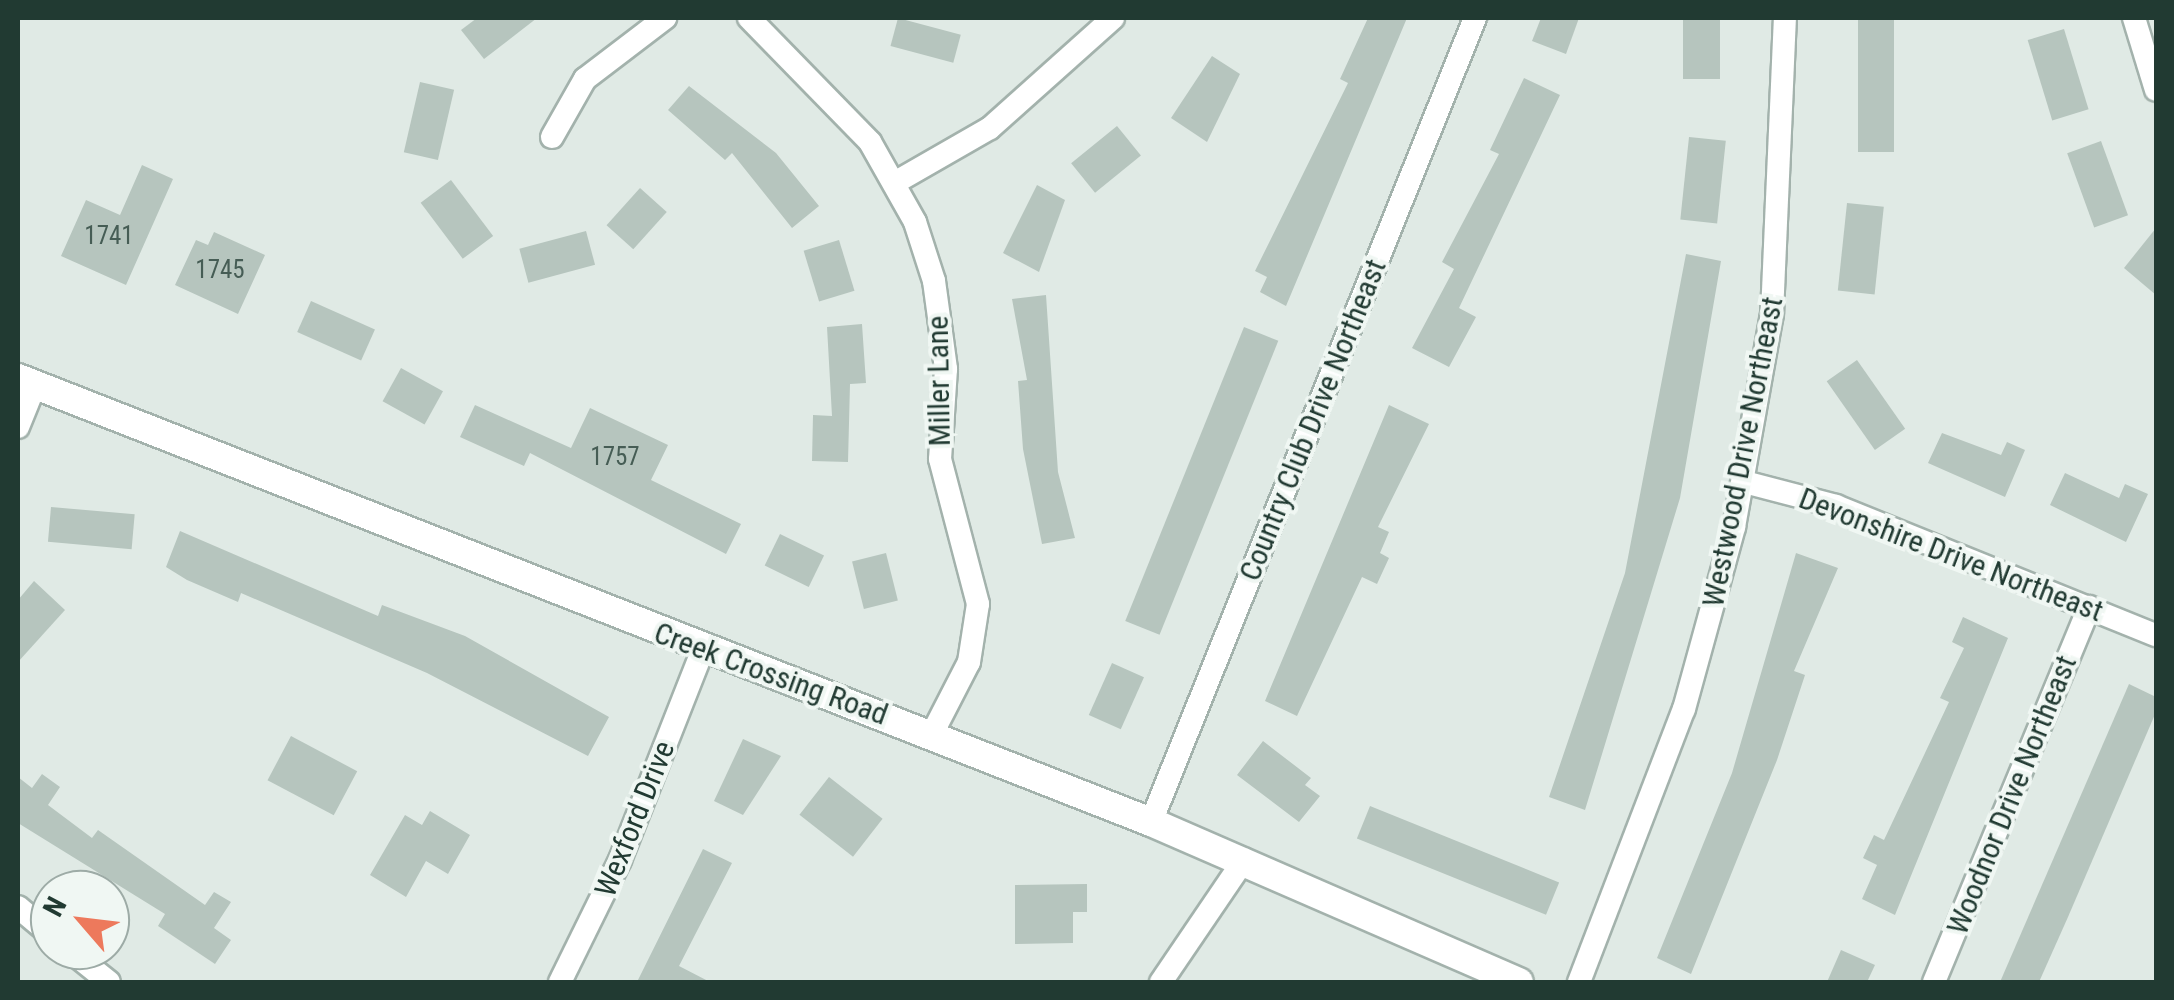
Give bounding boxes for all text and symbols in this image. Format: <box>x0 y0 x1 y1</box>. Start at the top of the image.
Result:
house number: 1741 <box>84 221 134 251</box>
street label: Country Club Drive Northeast <box>1232 254 1394 586</box>
house number: 1745 <box>195 255 245 285</box>
street label: Westwood Drive Northeast <box>1695 294 1791 610</box>
street label: Miller Lane <box>920 315 958 447</box>
house number: 1757 <box>590 442 640 472</box>
street label: Devonshire Drive Northeast <box>1794 480 2108 630</box>
street label: Creek Crossing Road <box>649 615 893 733</box>
street label: Woodnor Drive Northeast <box>1940 650 2084 940</box>
street label: Wexford Drive <box>587 736 683 902</box>
north arrow <box>30 870 130 970</box>
text: N <box>36 891 73 922</box>

